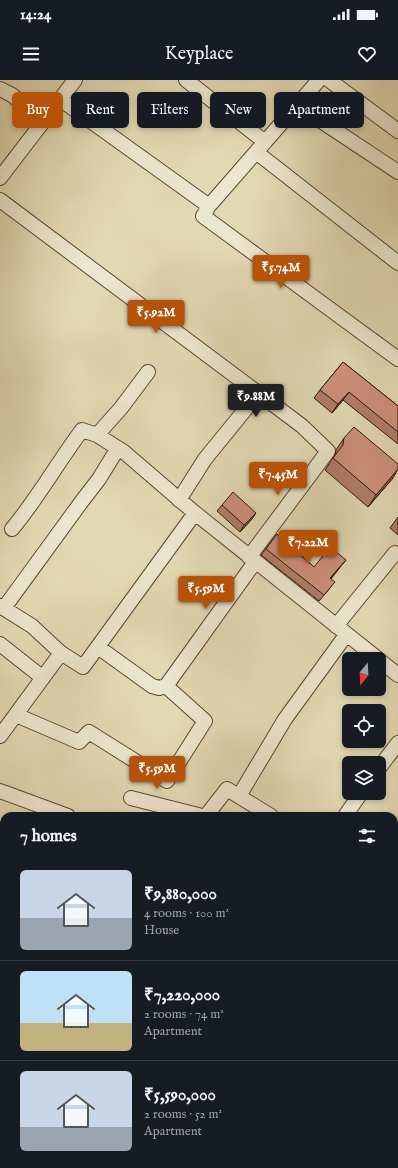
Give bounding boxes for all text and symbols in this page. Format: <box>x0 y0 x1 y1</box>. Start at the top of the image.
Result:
text: 14:24 <box>20 5 51 24</box>
icon: menu <box>20 43 42 65</box>
text: Keyplace <box>165 43 233 66</box>
icon: heart <box>356 43 378 65</box>
chip: Buy <box>12 92 63 128</box>
chip: Rent <box>71 92 129 128</box>
chip: Filters <box>137 92 202 128</box>
chip: New <box>210 92 266 128</box>
chip: Apartment <box>274 92 364 128</box>
pin: ₹5.74M <box>248 255 314 289</box>
text: ₹5.74M <box>262 259 300 276</box>
pin: ₹5.92M <box>123 300 189 334</box>
text: ₹5.92M <box>137 304 175 321</box>
pin: ₹9.88M <box>223 384 289 418</box>
text: ₹9.88M <box>237 388 275 405</box>
pin: ₹7.45M <box>245 462 311 496</box>
text: ₹7.45M <box>258 466 298 483</box>
pin: ₹7.22M <box>275 530 341 564</box>
text: ₹7.22M <box>288 534 328 551</box>
pin: ₹5.59M <box>173 576 239 610</box>
text: ₹5.59M <box>187 580 225 597</box>
north arrow <box>342 652 386 696</box>
map controls <box>342 652 386 800</box>
button: locate <box>342 704 386 748</box>
pin: ₹5.59M <box>124 756 190 790</box>
button: layers <box>342 756 386 800</box>
text: ₹5.59M <box>138 760 176 777</box>
icon: filters <box>356 825 378 847</box>
text: 7 homes <box>20 826 77 847</box>
text: ₹9,880,000 <box>144 884 217 905</box>
icon: home <box>52 886 100 934</box>
text: 4 rooms · 100 m² <box>144 905 229 922</box>
text: House <box>144 922 179 939</box>
text: ₹7,220,000 <box>144 985 220 1006</box>
icon: home <box>52 987 100 1035</box>
text: 2 rooms · 74 m² <box>144 1006 224 1023</box>
text: Apartment <box>144 1023 202 1040</box>
text: ₹5,590,000 <box>144 1085 216 1106</box>
icon: home <box>52 1087 100 1135</box>
text: 2 rooms · 52 m² <box>144 1106 222 1123</box>
text: Apartment <box>144 1123 202 1140</box>

